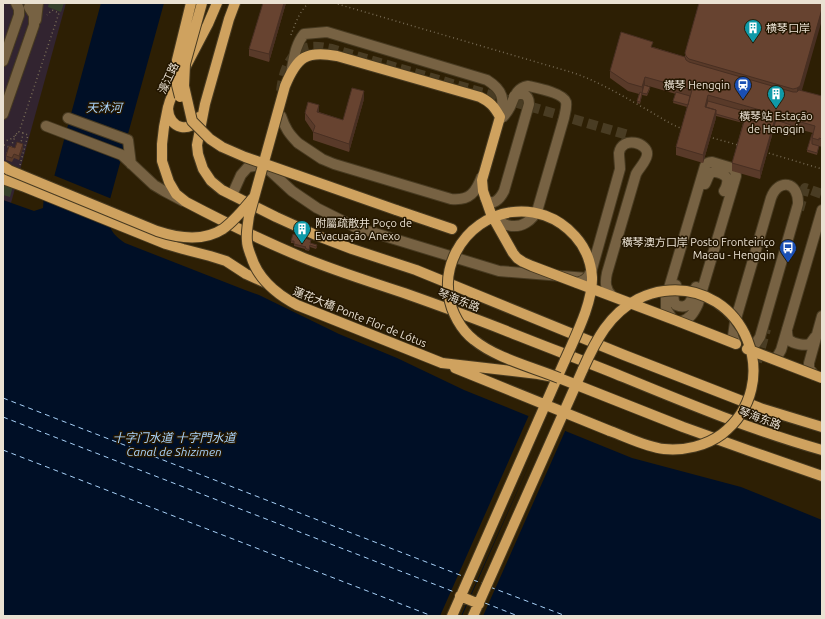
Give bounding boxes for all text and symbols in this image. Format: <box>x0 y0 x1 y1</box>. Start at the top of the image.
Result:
building icon: 横琴口岸 <box>743 18 763 43</box>
place label: 横琴口岸 <box>766 22 810 34</box>
street label: 濠江路 <box>156 61 180 95</box>
station icon: 橫琴 Hengqin <box>733 75 753 100</box>
place label: 橫琴 Hengqin <box>664 79 730 91</box>
building icon: 橫琴站 Estação de Hengqin <box>766 84 786 109</box>
water label: 天沐河 <box>86 101 124 114</box>
place label: 橫琴站 Estação de Hengqin <box>739 110 813 135</box>
place label: 附屬疏散井 Poço de Evacuação Anexo <box>315 217 412 242</box>
building icon: 附屬疏散井 Poço de Evacuação Anexo <box>292 219 312 244</box>
place label: 橫琴澳方口岸 Posto Fronteiriço Macau - Hengqin <box>622 236 775 261</box>
bus stop icon: 橫琴澳方口岸 Posto Fronteiriço Macau - Hengqin <box>778 238 798 263</box>
street label: 蓮花大橋 Ponte Flor de Lótus <box>292 285 429 349</box>
street label: 琴海东路 <box>436 287 482 313</box>
street label: 琴海东路 <box>737 405 783 431</box>
water label: 十字门水道 十字門水道 Canal de Shizimen <box>113 431 237 458</box>

